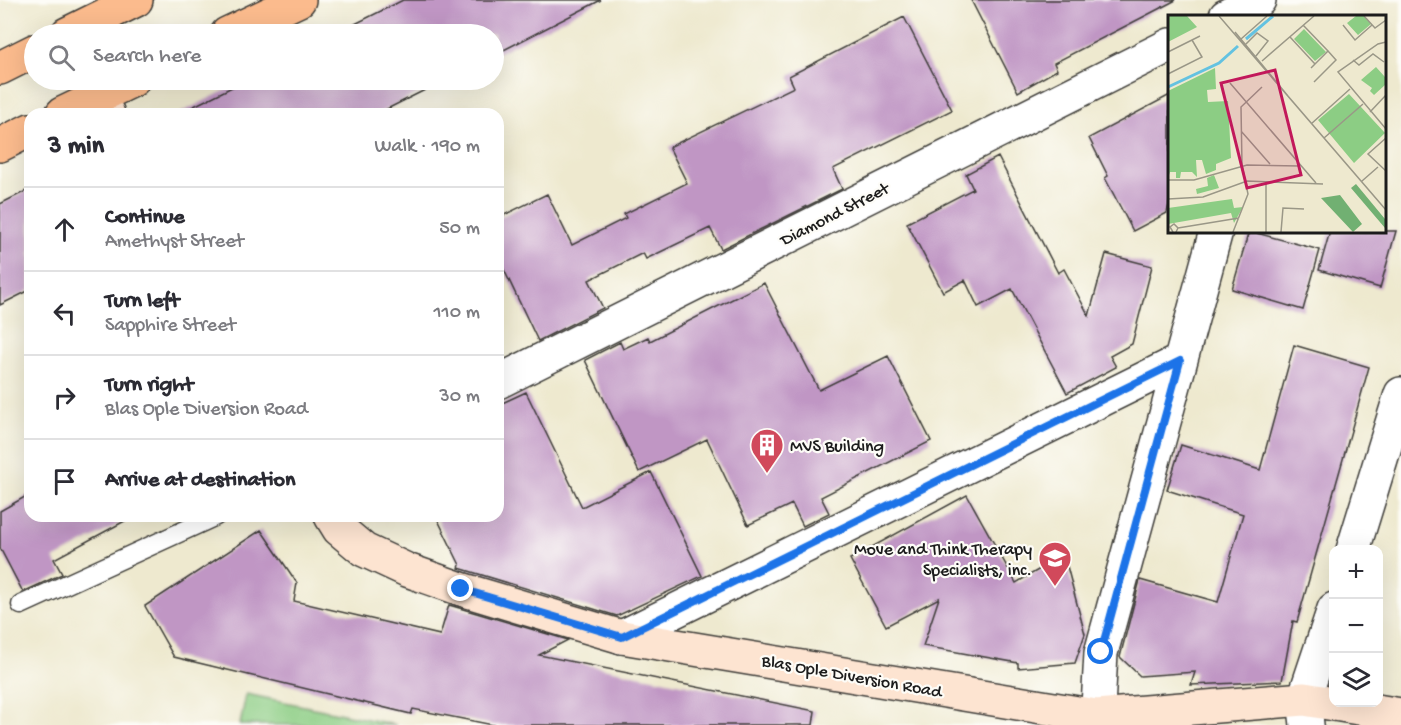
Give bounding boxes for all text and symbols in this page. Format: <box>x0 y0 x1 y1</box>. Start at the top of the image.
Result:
inset map <box>1168 15 1386 232</box>
search box <box>24 24 504 90</box>
icon: search <box>45 41 78 74</box>
text: Search here <box>93 44 201 70</box>
text: 3 min <box>48 132 104 163</box>
text: Walk · 190 m <box>374 136 480 159</box>
street label: Diamond Street <box>776 178 894 252</box>
text: Continue <box>105 205 185 231</box>
icon: ahead <box>48 213 81 246</box>
text: 50 m <box>439 218 480 241</box>
text: Amethyst Street <box>105 231 244 254</box>
text: Turn left <box>105 289 179 315</box>
icon: left <box>48 297 81 330</box>
text: 110 m <box>434 302 480 325</box>
text: Sapphire Street <box>105 315 236 338</box>
text: Turn right <box>105 373 193 399</box>
icon: right <box>48 381 81 414</box>
text: 30 m <box>439 386 480 409</box>
text: Blas Ople Diversion Road <box>105 399 308 422</box>
building icon: MVS Building <box>749 427 785 474</box>
place label: MVS Building <box>790 437 884 458</box>
icon: arrive <box>48 465 81 498</box>
text: Arrive at destination <box>105 468 295 494</box>
place label: Move and Think Therapy Specialists, inc. <box>854 540 1032 582</box>
school or university icon: Move and Think Therapy Specialists, inc. <box>1037 540 1073 587</box>
map controls <box>1329 545 1383 707</box>
button: + <box>1329 545 1383 599</box>
route end <box>447 575 473 601</box>
button: − <box>1329 599 1383 653</box>
route start <box>1087 638 1113 664</box>
street label: Blas Ople Diversion Road <box>759 651 945 704</box>
button: layers <box>1329 653 1383 707</box>

